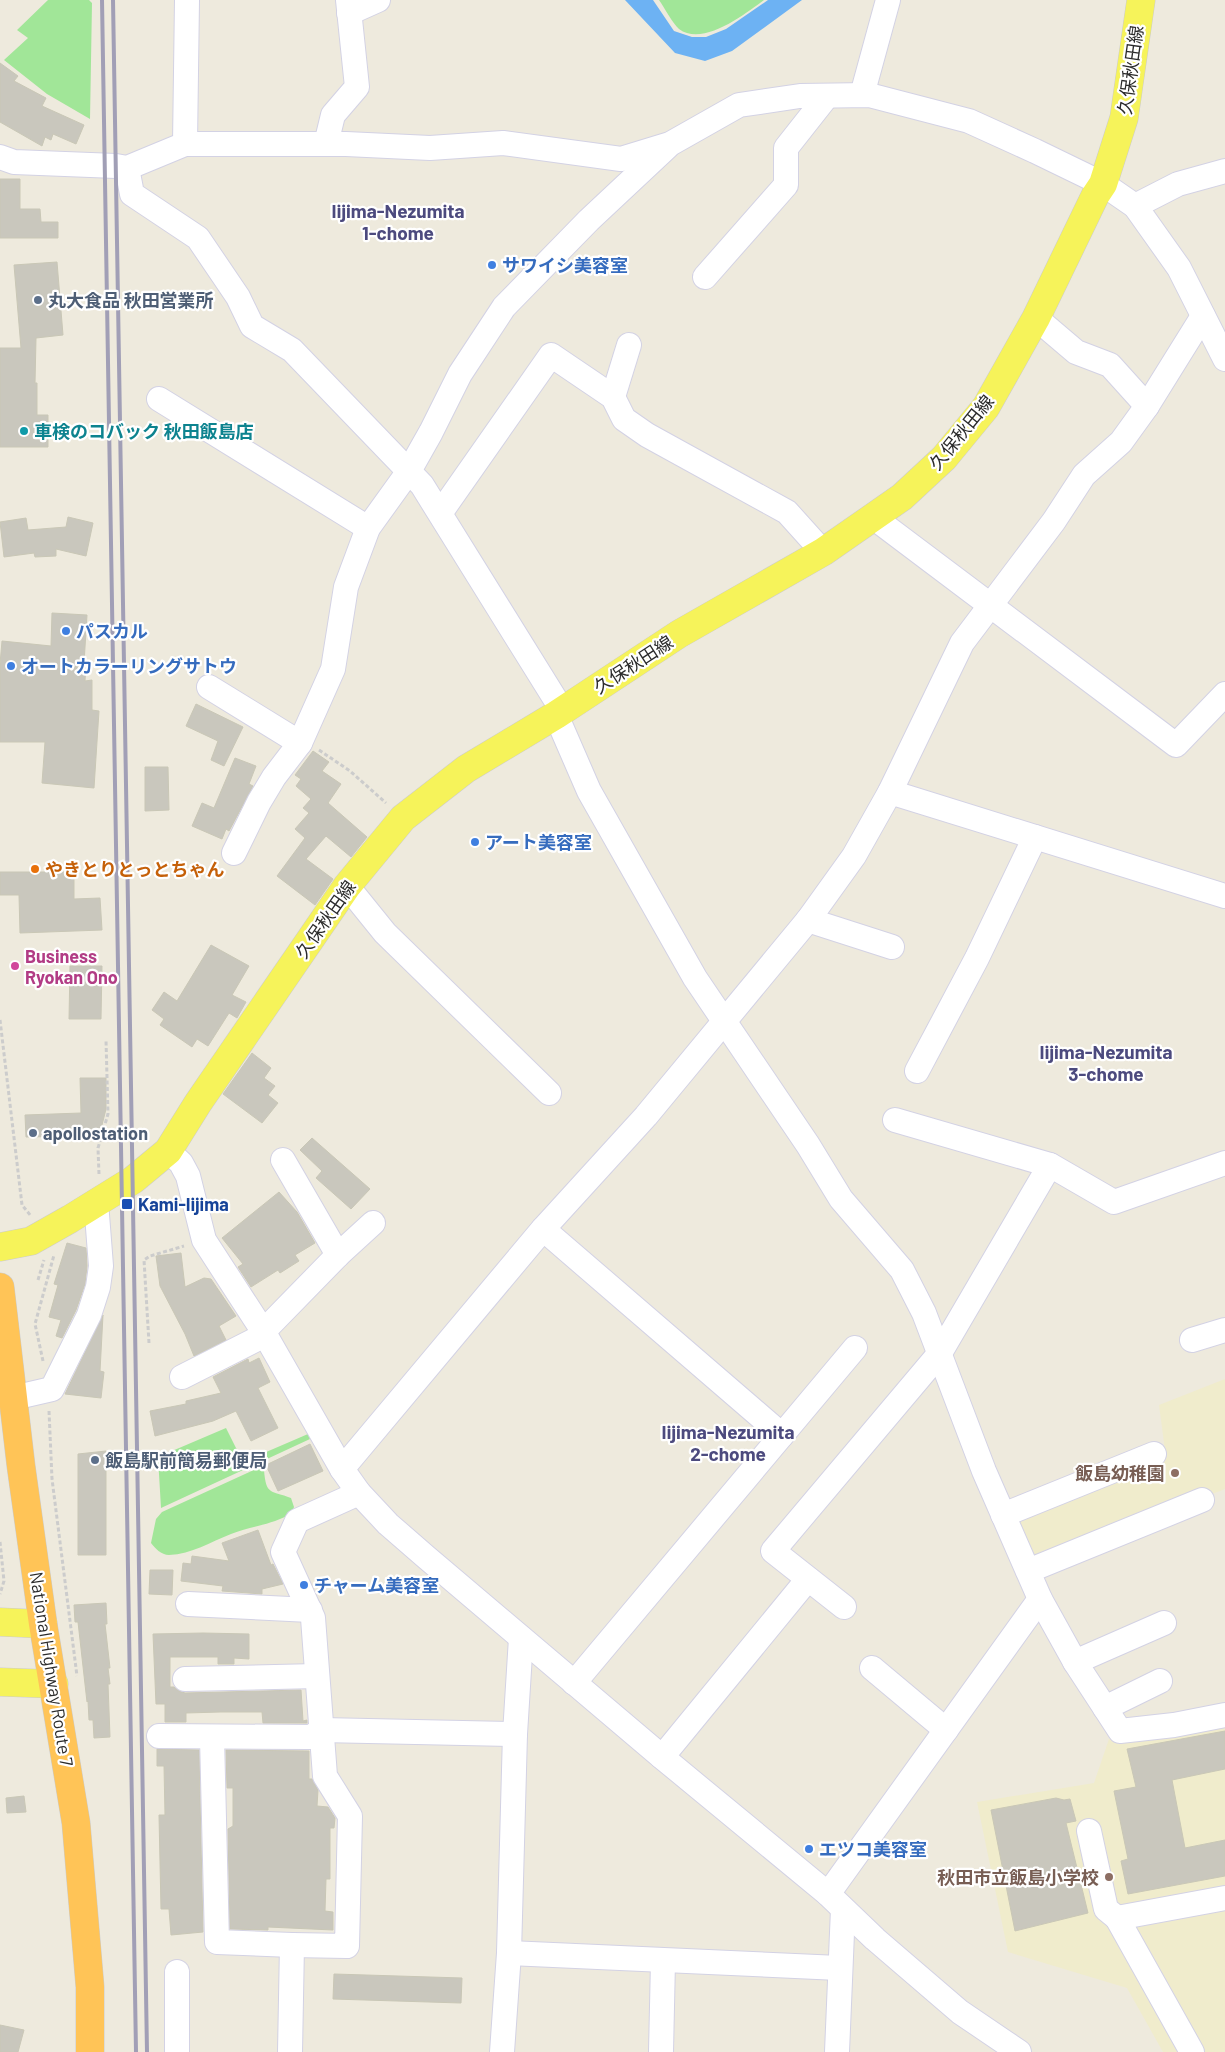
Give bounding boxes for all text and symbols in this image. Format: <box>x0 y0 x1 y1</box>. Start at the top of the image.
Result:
street label: 久保秋田線 <box>1113 24 1147 116</box>
district label: Iijima-Nezumita 1-chome <box>331 199 465 244</box>
place label: サワイシ美容室 <box>502 254 628 276</box>
marker: サワイシ美容室 <box>486 259 498 271</box>
place label: 丸大食品 秋田営業所 <box>48 289 214 311</box>
marker: 丸大食品 秋田営業所 <box>32 294 44 306</box>
street label: 久保秋田線 <box>924 390 998 474</box>
place label: 車検のコバック 秋田飯島店 <box>34 420 254 442</box>
marker: 車検のコバック 秋田飯島店 <box>18 425 30 437</box>
place label: パスカル <box>76 620 148 642</box>
marker: パスカル <box>60 625 72 637</box>
street label: 久保秋田線 <box>589 630 677 698</box>
place label: オートカラーリングサトウ <box>21 655 237 677</box>
marker: オートカラーリングサトウ <box>5 660 17 672</box>
place label: アート美容室 <box>485 831 592 853</box>
marker: アート美容室 <box>469 836 481 848</box>
place label: やきとりとっとちゃん <box>45 858 224 880</box>
marker: やきとりとっとちゃん <box>29 863 41 875</box>
street label: 久保秋田線 <box>290 876 360 962</box>
place label: Business Ryokan Ono <box>25 945 118 988</box>
marker: Business Ryokan Ono <box>9 960 21 972</box>
district label: Iijima-Nezumita 3-chome <box>1039 1040 1173 1085</box>
place label: apollostation <box>43 1122 148 1144</box>
marker: apollostation <box>27 1127 39 1139</box>
place label: Kami-Iijima <box>138 1193 229 1215</box>
marker: Kami-Iijima <box>120 1197 134 1211</box>
district label: Iijima-Nezumita 2-chome <box>661 1420 795 1465</box>
place label: 飯島駅前簡易郵便局 <box>105 1449 267 1471</box>
marker: 飯島駅前簡易郵便局 <box>89 1454 101 1466</box>
place label: 飯島幼稚園 <box>1075 1462 1165 1484</box>
marker: 飯島幼稚園 <box>1169 1467 1181 1479</box>
street label: National Highway Route 7 <box>26 1570 78 1768</box>
place label: チャーム美容室 <box>314 1574 439 1596</box>
marker: チャーム美容室 <box>298 1579 310 1591</box>
place label: エツコ美容室 <box>819 1838 927 1860</box>
marker: エツコ美容室 <box>803 1843 815 1855</box>
place label: 秋田市立飯島小学校 <box>937 1866 1099 1888</box>
marker: 秋田市立飯島小学校 <box>1103 1871 1115 1883</box>

